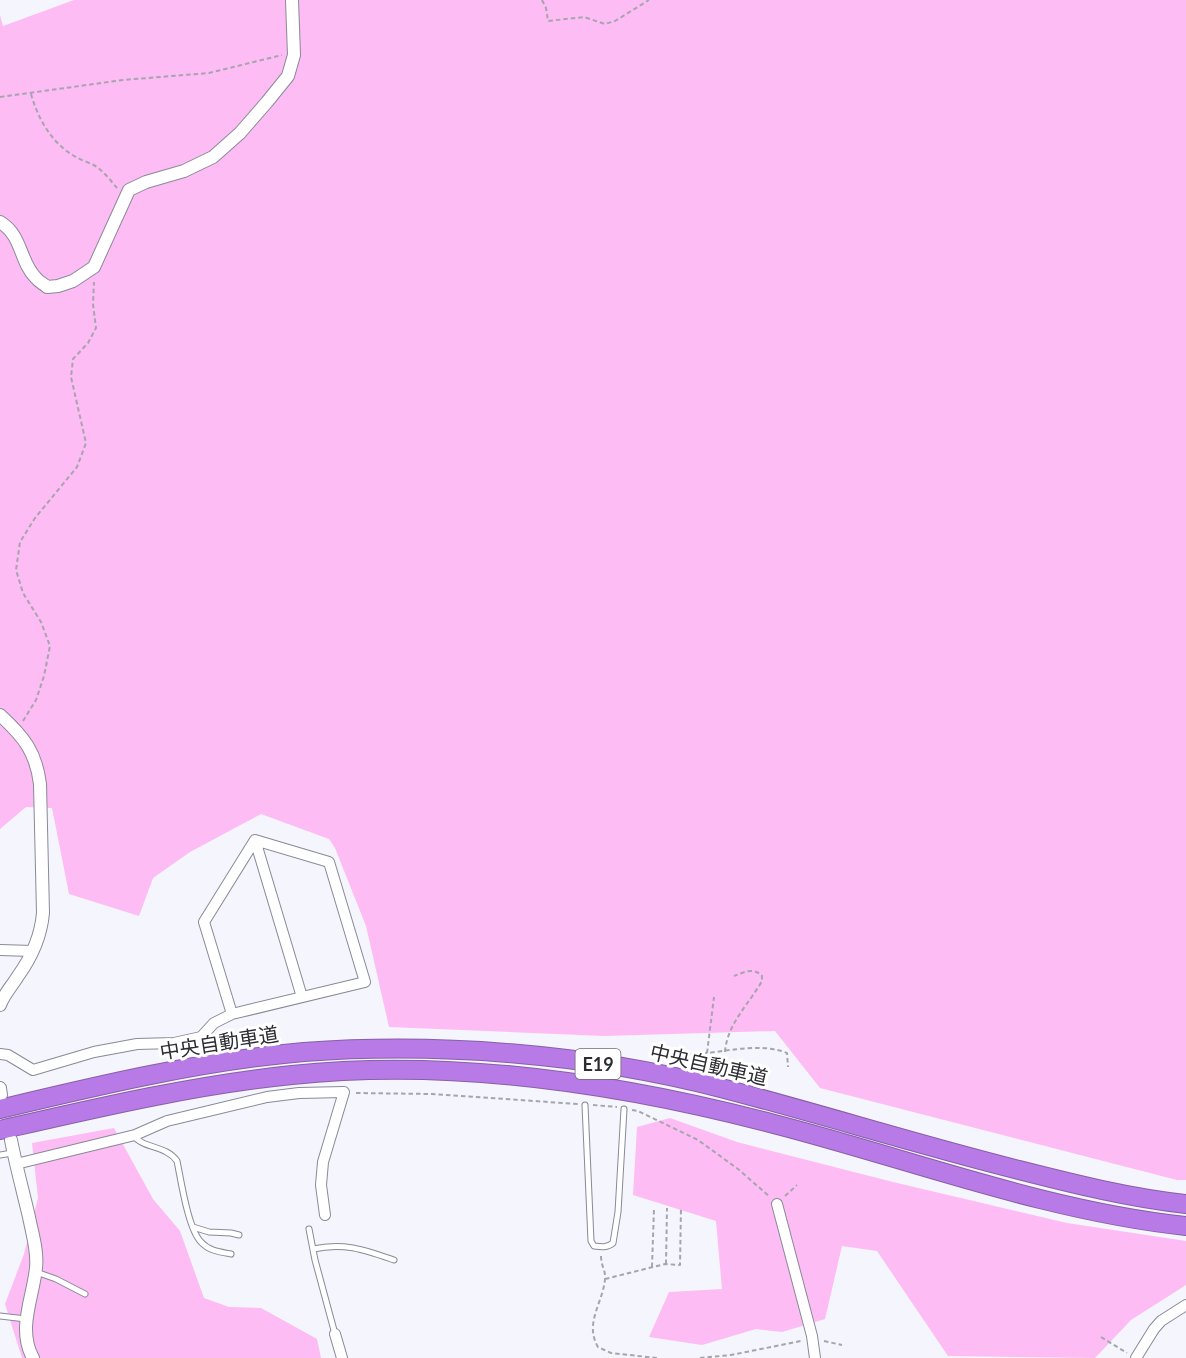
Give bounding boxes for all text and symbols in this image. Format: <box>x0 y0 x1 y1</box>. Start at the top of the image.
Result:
street label: 中央自動車道 <box>158 1021 280 1063</box>
street label: 中央自動車道 <box>648 1039 770 1089</box>
road number: E19 <box>576 1049 620 1079</box>

